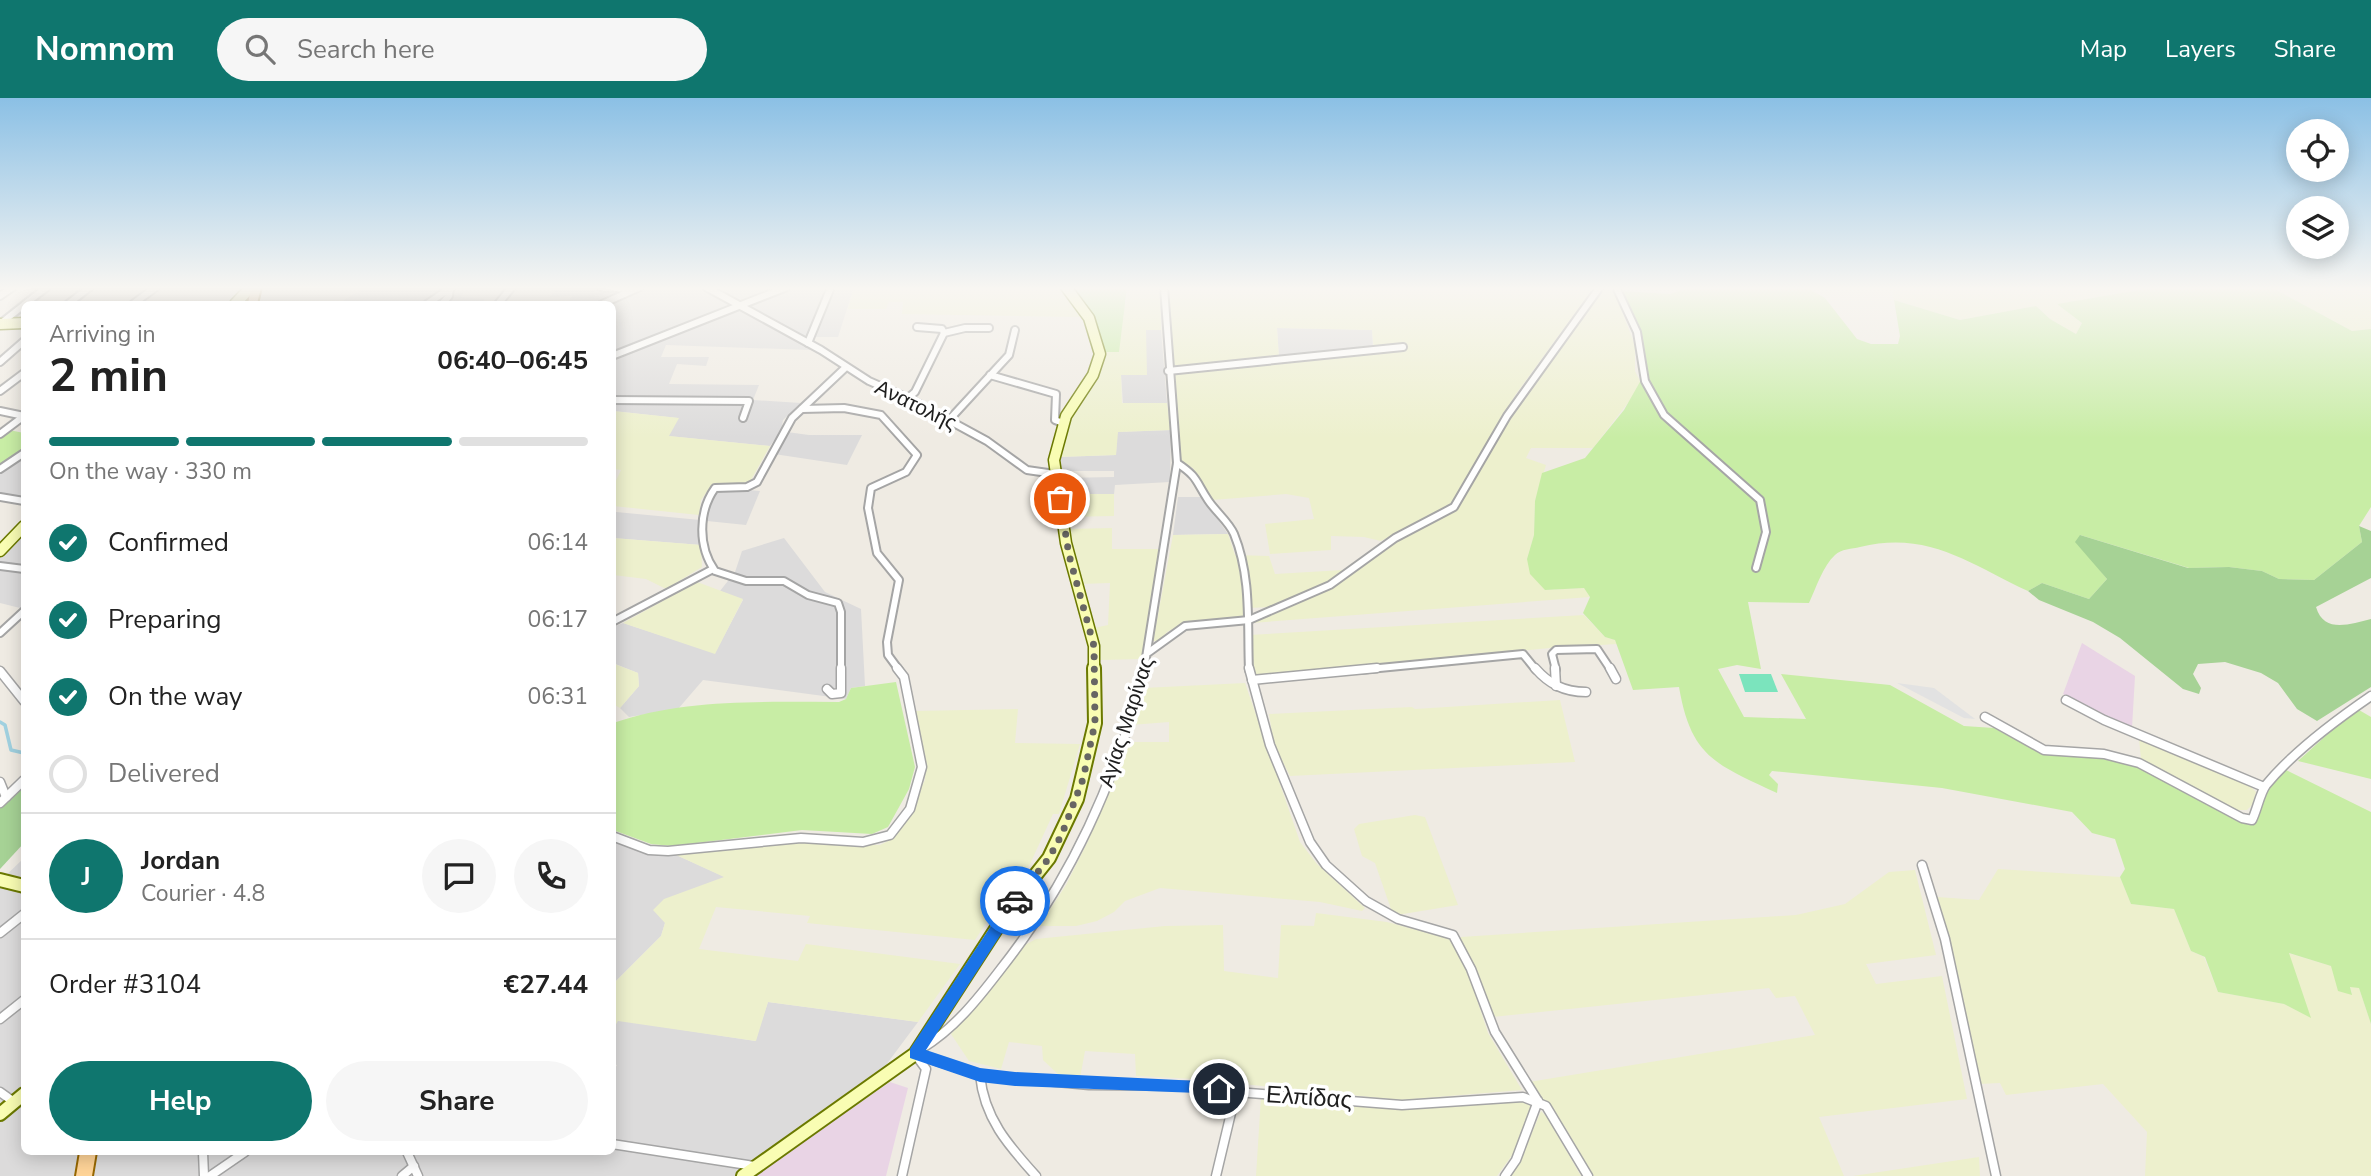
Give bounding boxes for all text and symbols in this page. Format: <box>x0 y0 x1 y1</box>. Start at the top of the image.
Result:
search box <box>217 18 707 81</box>
text: Nomnom <box>35 27 175 72</box>
icon: search <box>241 30 279 68</box>
text: Search here <box>297 32 435 67</box>
text: Map <box>2080 33 2127 65</box>
text: Layers <box>2165 33 2236 65</box>
text: Share <box>2274 33 2336 65</box>
map controls <box>2286 119 2349 259</box>
button: locate <box>2286 119 2349 182</box>
button: layers <box>2286 196 2349 259</box>
text: Arriving in <box>49 319 156 350</box>
text: 06:40–06:45 <box>437 343 588 378</box>
text: 2 min <box>49 344 168 407</box>
street label: Ανατολής <box>870 373 962 437</box>
text: On the way · 330 m <box>49 456 252 487</box>
pin <box>1030 469 1090 529</box>
icon: bag <box>1041 480 1079 518</box>
icon: check <box>49 524 87 562</box>
text: Confirmed <box>108 525 229 560</box>
text: 06:14 <box>528 527 588 558</box>
icon: check <box>49 601 87 639</box>
text: Preparing <box>108 602 221 637</box>
text: 06:17 <box>528 604 588 635</box>
street label: Αγίας Μαρίνας <box>1092 653 1160 791</box>
icon: check <box>49 678 87 716</box>
text: On the way <box>108 679 242 714</box>
text: 06:31 <box>528 681 588 712</box>
text: Delivered <box>108 756 220 791</box>
button: chat <box>422 839 496 913</box>
button: phone <box>514 839 588 913</box>
text: Jordan <box>141 843 220 878</box>
text: J <box>81 859 91 894</box>
courier <box>980 866 1050 936</box>
text: Courier · 4.8 <box>141 878 265 909</box>
icon: car <box>996 882 1034 920</box>
text: Order #3104 <box>49 967 201 1002</box>
text: €27.44 <box>504 967 588 1002</box>
pin <box>1189 1059 1249 1119</box>
button: Help <box>49 1061 312 1141</box>
button: Share <box>326 1061 588 1141</box>
icon: home <box>1200 1070 1238 1108</box>
street label: Ελπίδας <box>1265 1078 1353 1116</box>

